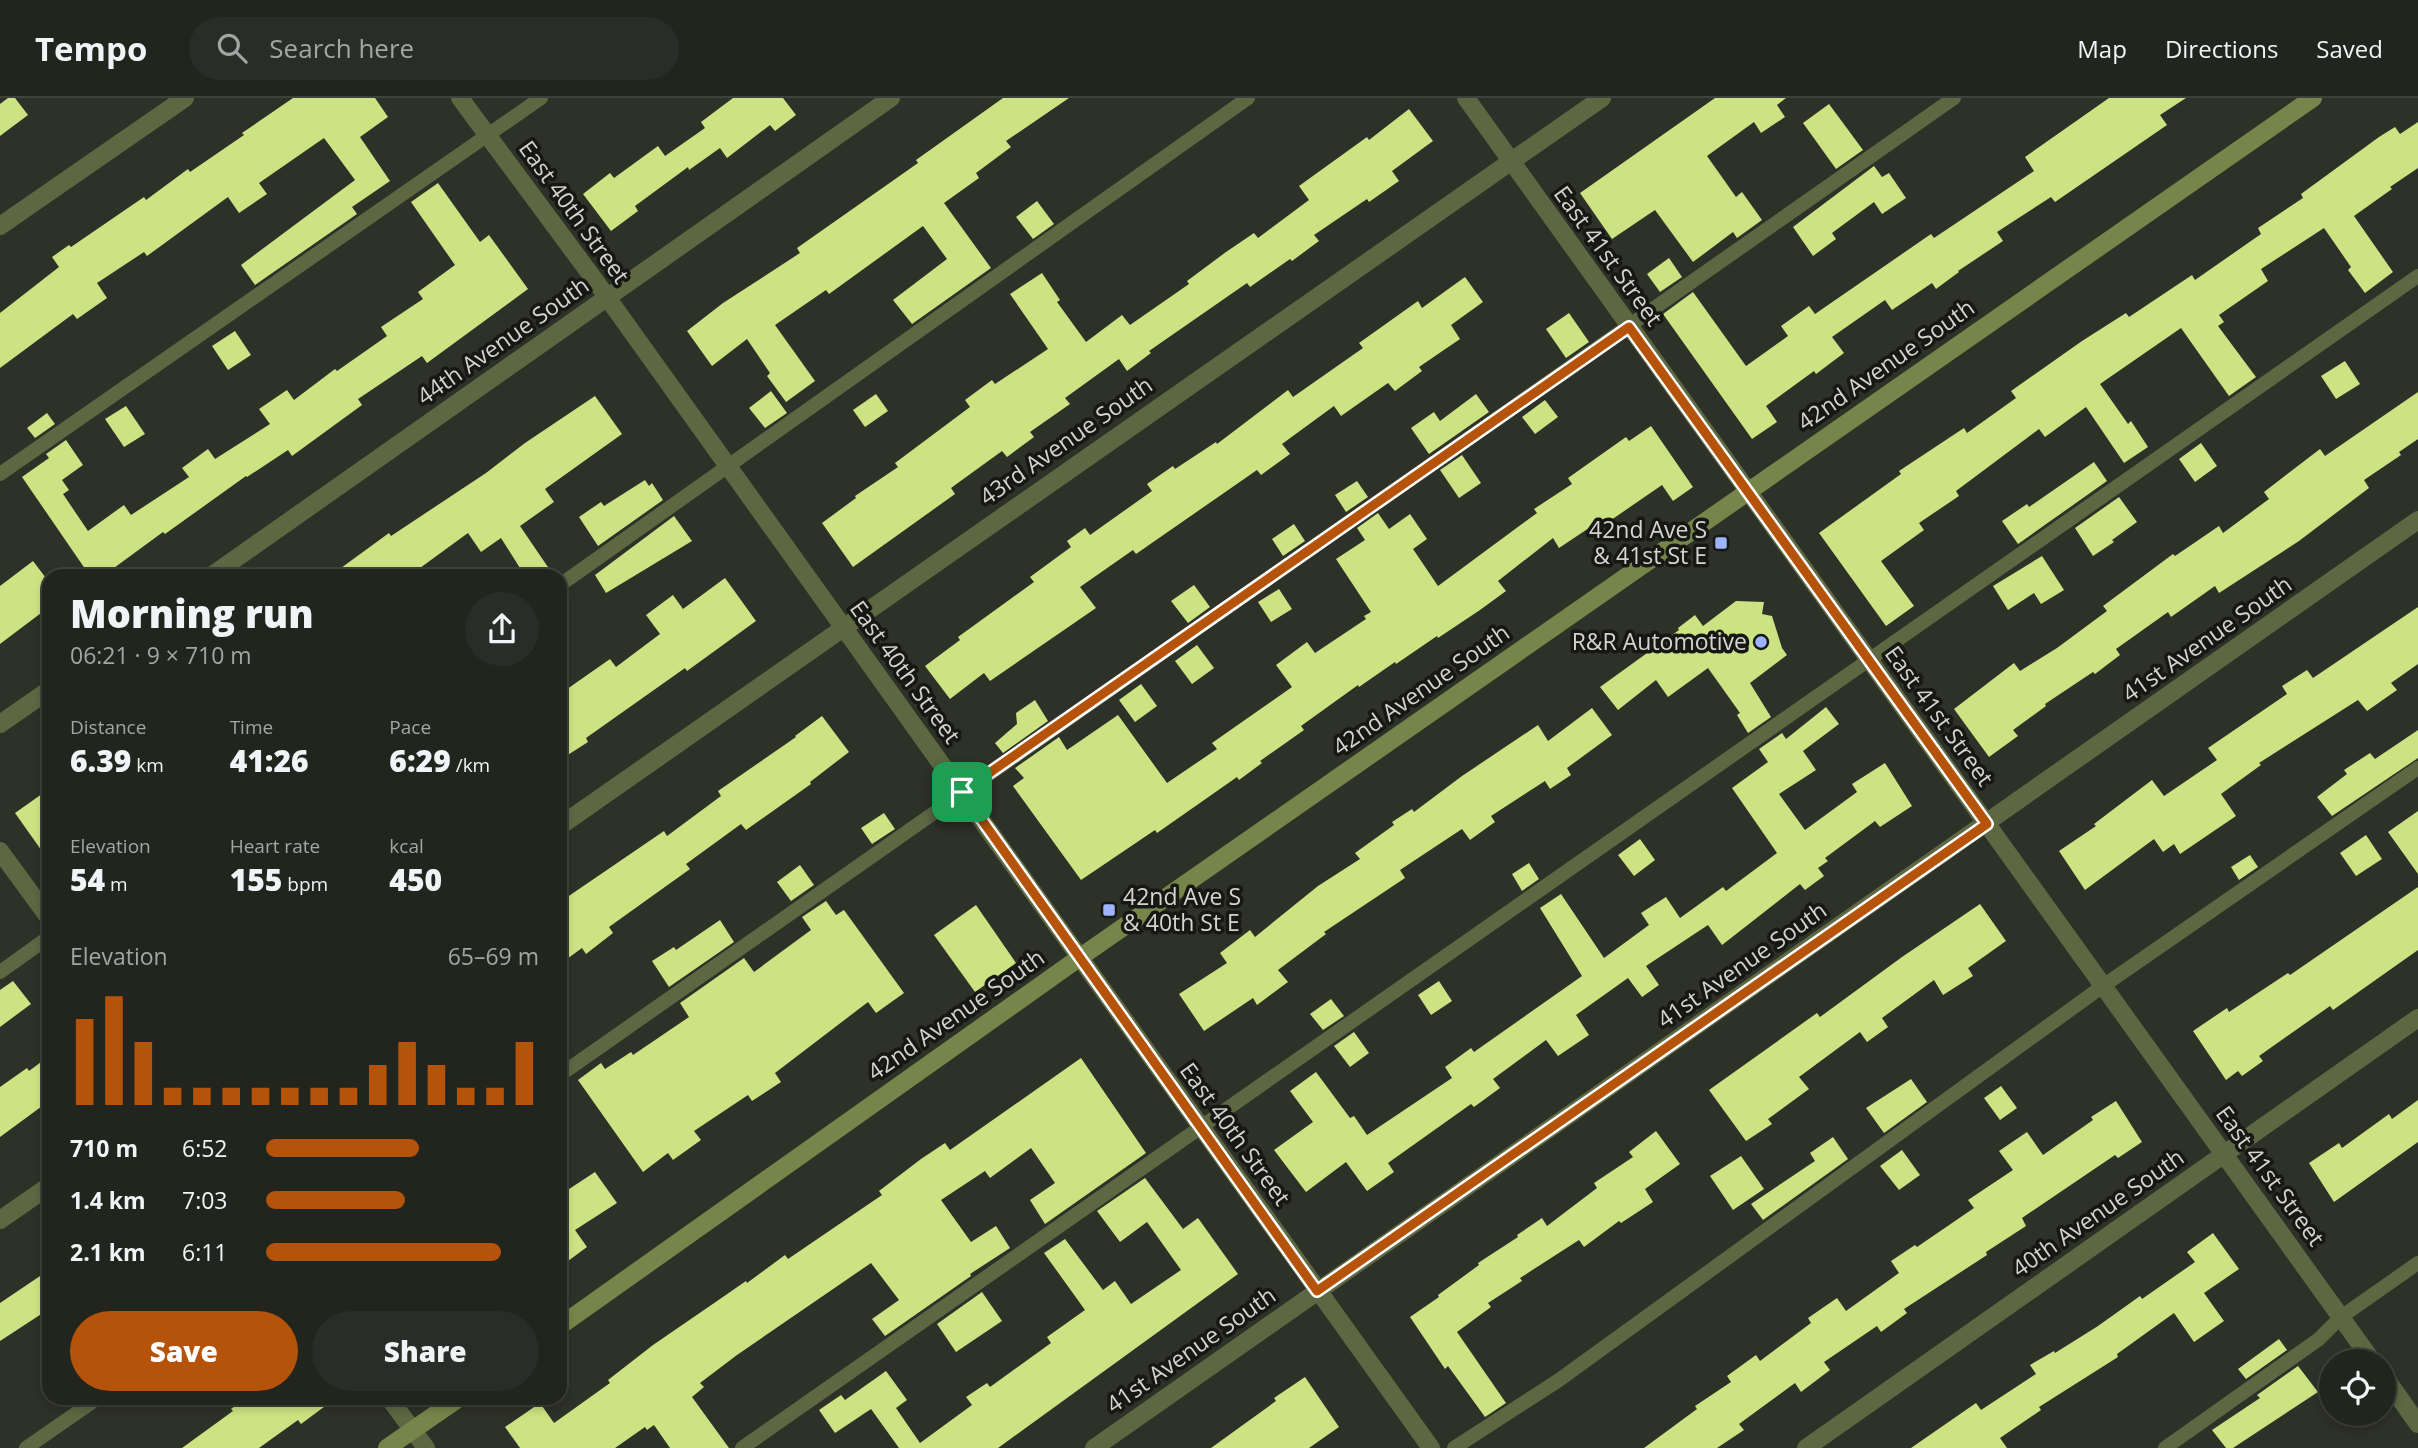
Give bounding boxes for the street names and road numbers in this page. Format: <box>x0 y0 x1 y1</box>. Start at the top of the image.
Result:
street label: East 40th Street <box>512 133 638 289</box>
street label: East 41st Street <box>1547 179 1671 332</box>
street label: 44th Avenue South <box>410 269 595 412</box>
street label: 42nd Avenue South <box>1791 291 1980 437</box>
street label: 43rd Avenue South <box>972 368 1158 512</box>
street label: 41st Avenue South <box>2115 568 2298 709</box>
street label: East 40th Street <box>843 593 969 749</box>
street label: 42nd Avenue South <box>1326 616 1515 762</box>
street label: East 41st Street <box>1878 639 2002 792</box>
street label: 41st Avenue South <box>1650 894 1833 1035</box>
street label: 42nd Avenue South <box>861 941 1050 1087</box>
street label: East 40th Street <box>1173 1055 1299 1211</box>
street label: East 41st Street <box>2209 1099 2333 1252</box>
street label: 40th Avenue South <box>2005 1141 2190 1284</box>
street label: 41st Avenue South <box>1099 1279 1282 1420</box>

